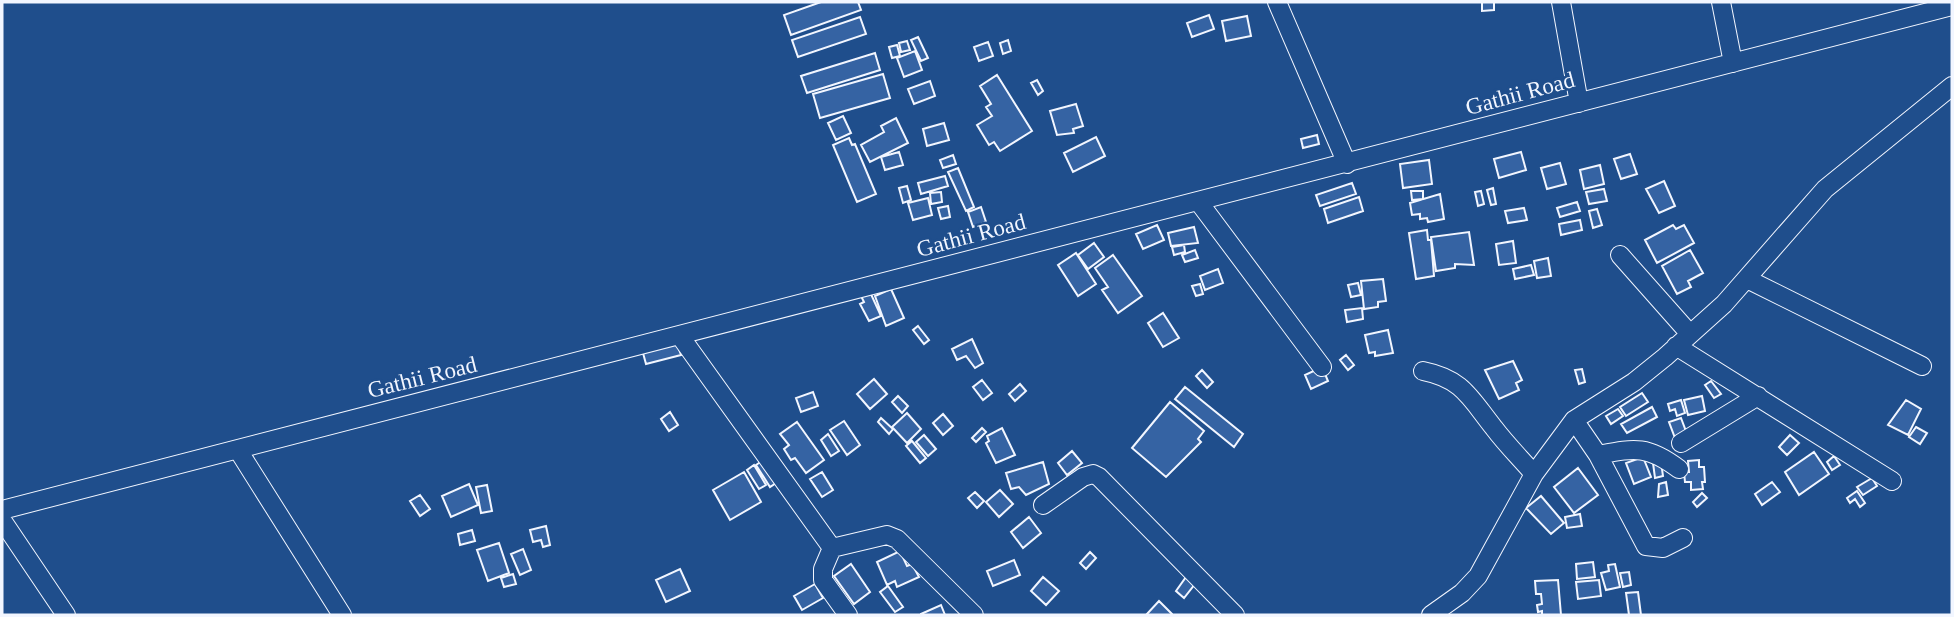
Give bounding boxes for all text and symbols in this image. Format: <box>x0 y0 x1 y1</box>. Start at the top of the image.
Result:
street label: Gathii Road <box>1463 67 1578 120</box>
street label: Gathii Road <box>914 209 1029 262</box>
street label: Gathii Road <box>365 352 480 403</box>

